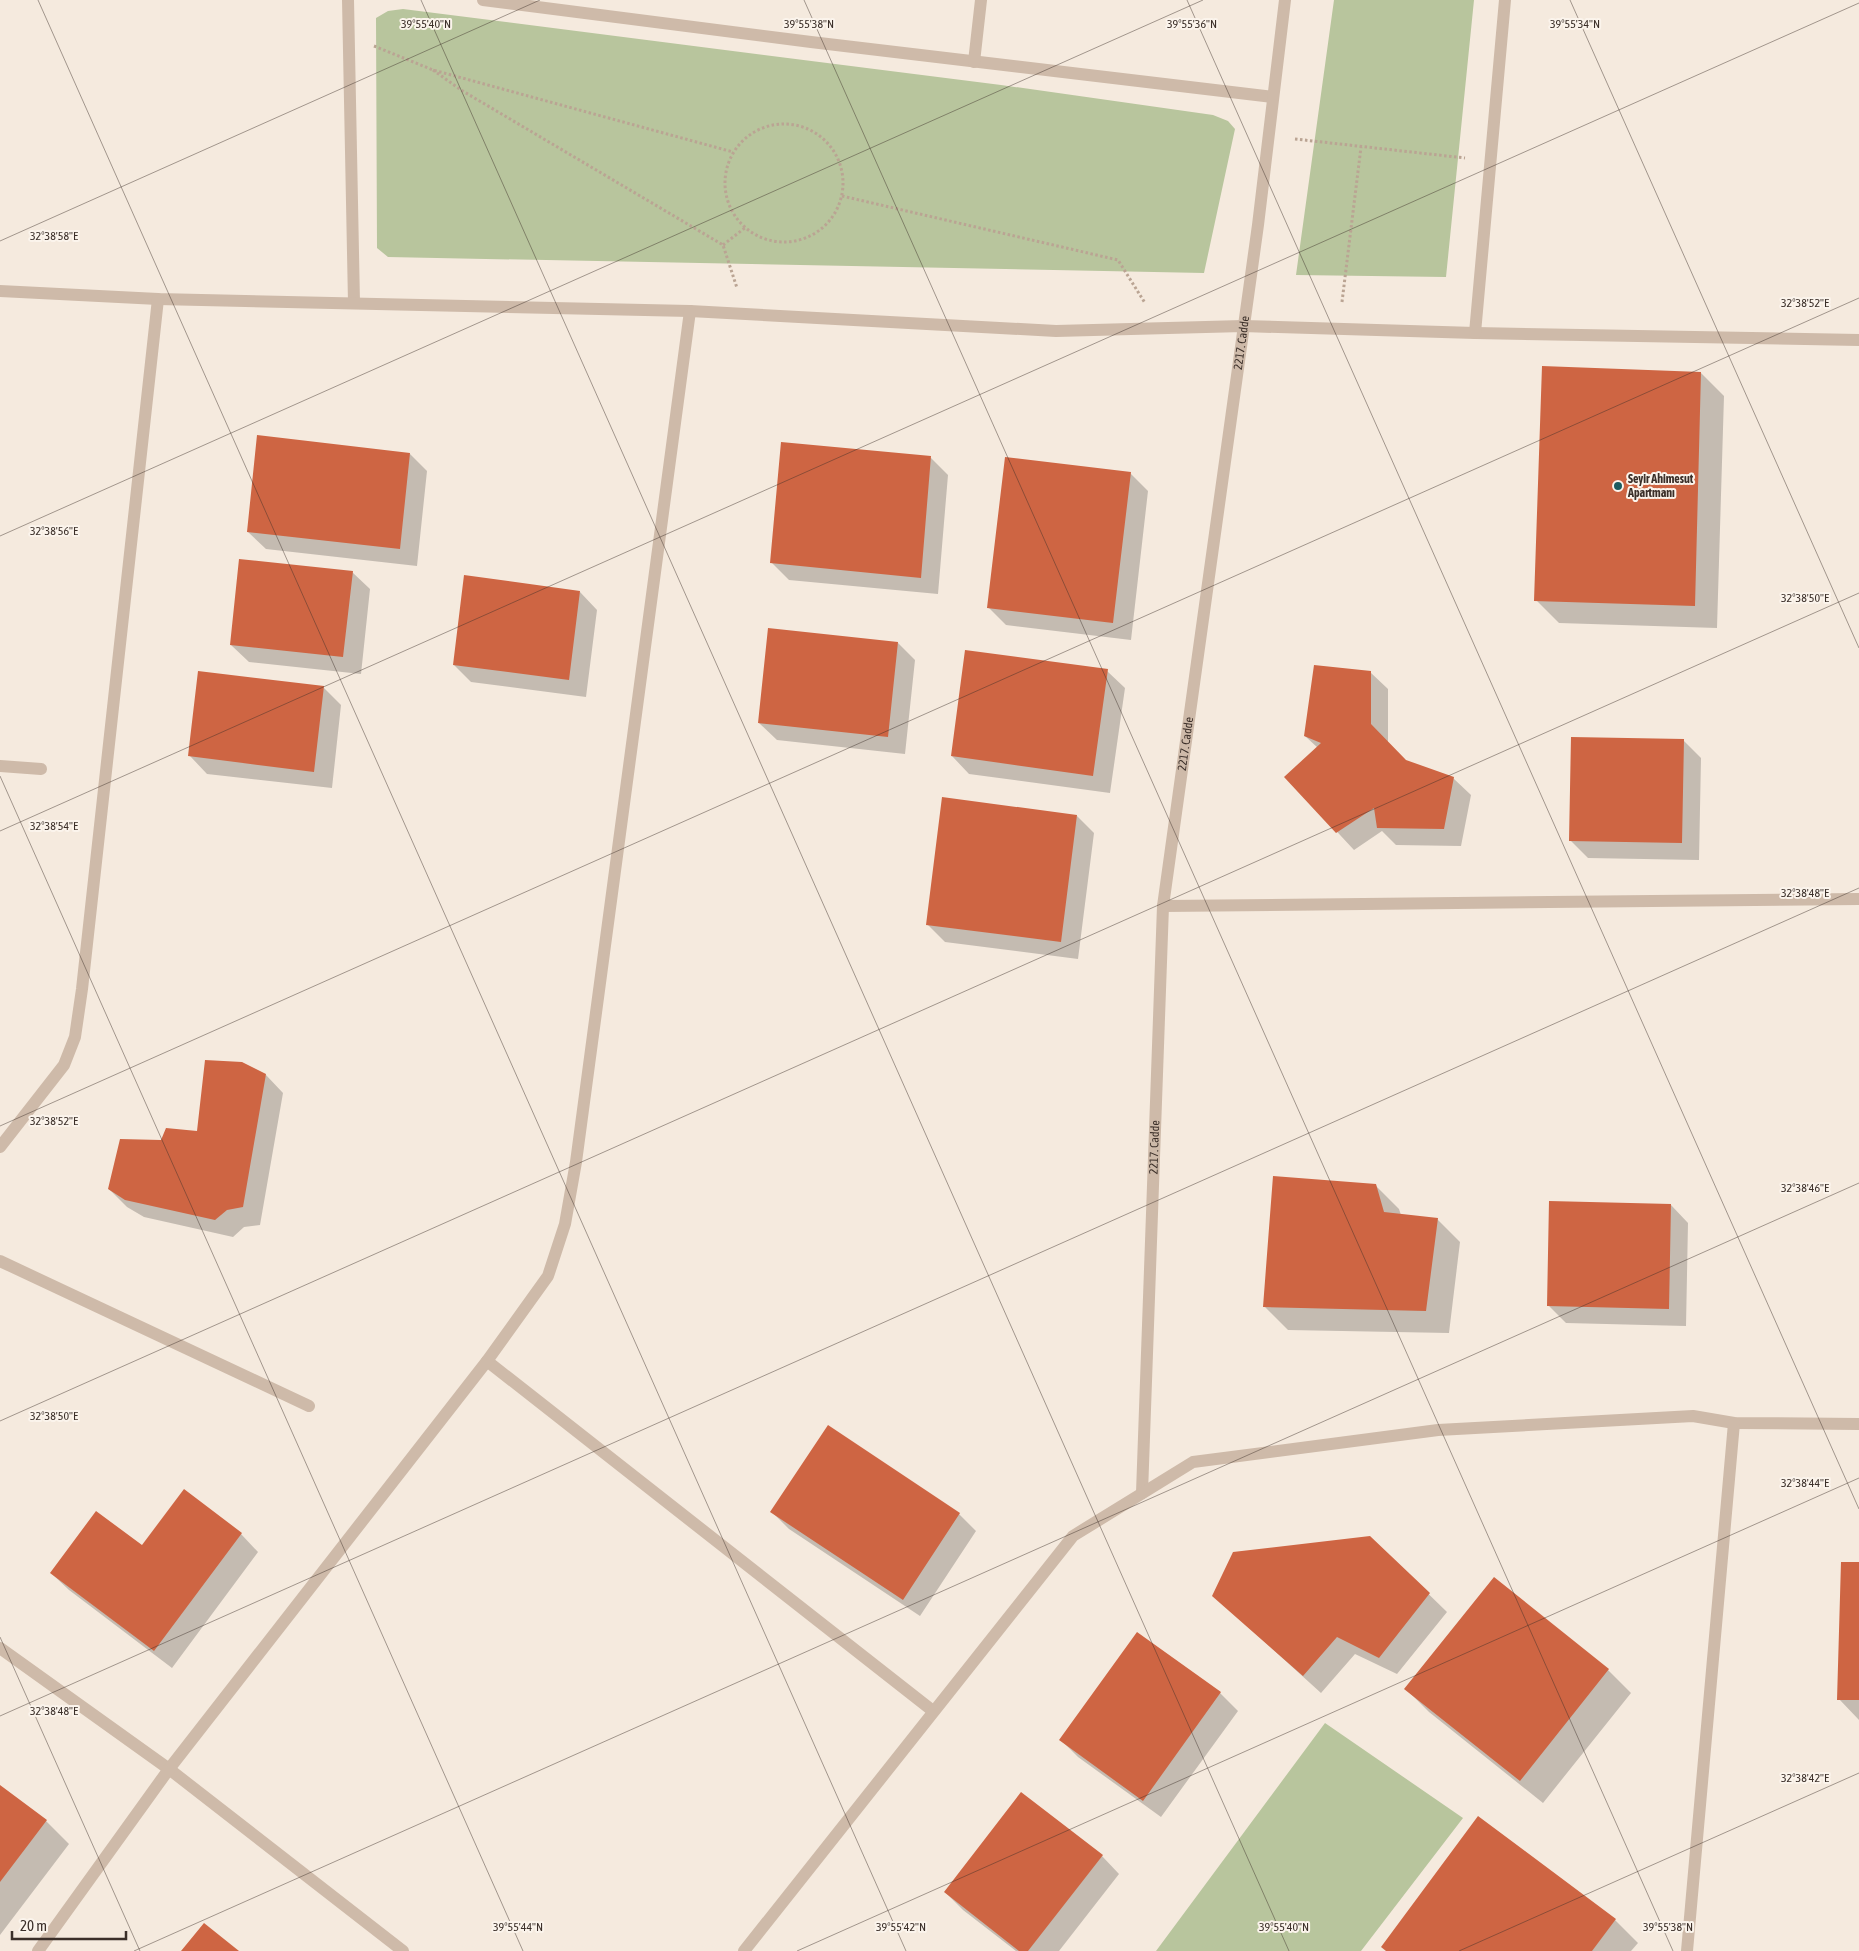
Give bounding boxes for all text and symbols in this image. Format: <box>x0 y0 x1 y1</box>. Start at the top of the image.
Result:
text: 39°55'40"N <box>401 17 451 31</box>
text: 39°55'38"N <box>784 17 834 31</box>
text: 39°55'36"N <box>1167 17 1217 31</box>
text: 39°55'34"N <box>1550 17 1600 31</box>
text: 32°38'58"E <box>30 229 78 243</box>
text: 32°38'52"E <box>1781 296 1829 310</box>
street label: 2217. Cadde <box>1231 315 1252 371</box>
place label: Seyir Ahimesut Apartmanı <box>1627 472 1694 500</box>
marker: Seyir Ahimesut Apartmanı <box>1612 480 1624 492</box>
text: 32°38'56"E <box>30 524 78 538</box>
text: 32°38'50"E <box>1781 591 1829 605</box>
street label: 2217. Cadde <box>1175 716 1196 772</box>
text: 32°38'54"E <box>30 819 78 833</box>
text: 32°38'48"E <box>1781 886 1829 900</box>
text: 32°38'52"E <box>30 1114 78 1128</box>
street label: 2217. Cadde <box>1146 1120 1162 1175</box>
text: 32°38'46"E <box>1781 1181 1829 1195</box>
text: 32°38'50"E <box>30 1409 78 1423</box>
text: 32°38'44"E <box>1781 1476 1829 1490</box>
text: 32°38'48"E <box>30 1704 78 1718</box>
text: 32°38'42"E <box>1781 1771 1829 1785</box>
scale bar <box>12 1908 126 1940</box>
text: 20 m <box>20 1917 47 1934</box>
text: 39°55'44"N <box>493 1920 543 1934</box>
text: 39°55'42"N <box>876 1920 926 1934</box>
text: 39°55'40"N <box>1259 1920 1309 1934</box>
text: 39°55'38"N <box>1643 1920 1693 1934</box>

